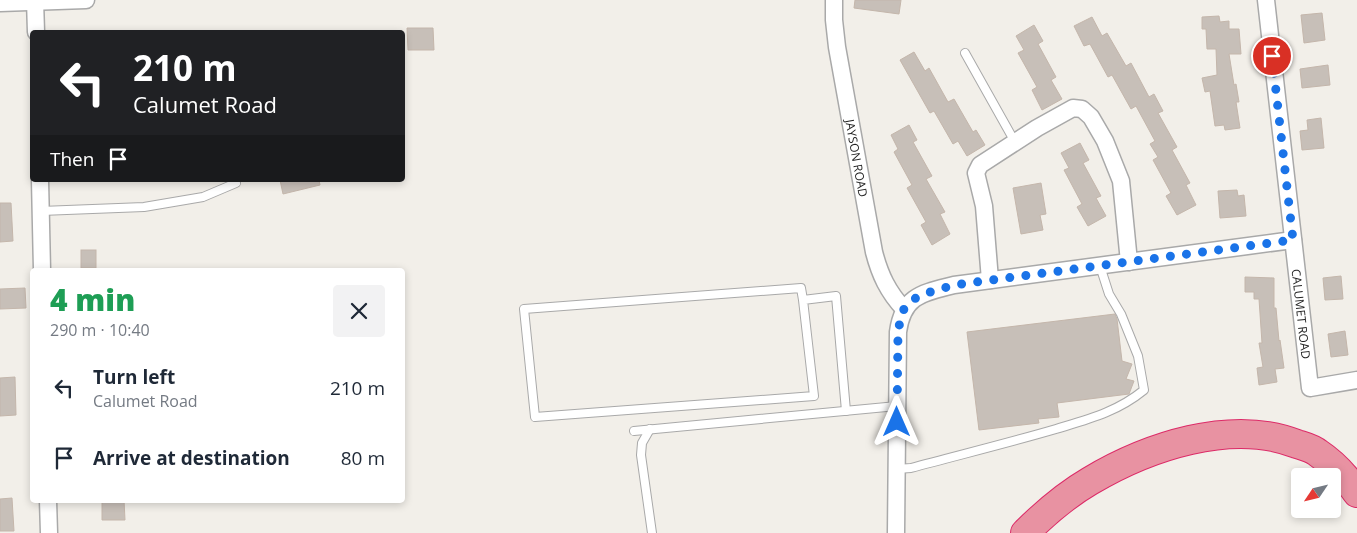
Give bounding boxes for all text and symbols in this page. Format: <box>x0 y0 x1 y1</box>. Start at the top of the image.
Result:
pin <box>1251 35 1293 77</box>
icon: arrive <box>1258 42 1286 70</box>
text: 210 m <box>133 44 237 91</box>
icon: left <box>50 50 115 115</box>
text: Calumet Road <box>133 89 277 119</box>
street label: JAYSON ROAD <box>842 117 872 198</box>
icon: arrive <box>104 145 132 173</box>
text: Then <box>50 146 94 172</box>
street label: CALUMET ROAD <box>1288 268 1315 360</box>
text: 4 min <box>50 279 135 320</box>
button: close <box>333 285 385 337</box>
text: 290 m · 10:40 <box>50 319 150 341</box>
text: Turn left <box>93 364 175 390</box>
icon: left <box>50 374 78 402</box>
text: 210 m <box>330 375 385 401</box>
text: Calumet Road <box>93 390 198 412</box>
position arrow <box>870 395 922 447</box>
icon: arrive <box>50 444 78 472</box>
text: Arrive at destination <box>93 445 290 471</box>
text: 80 m <box>341 445 385 471</box>
north arrow <box>1291 468 1341 518</box>
map controls <box>1291 468 1341 518</box>

